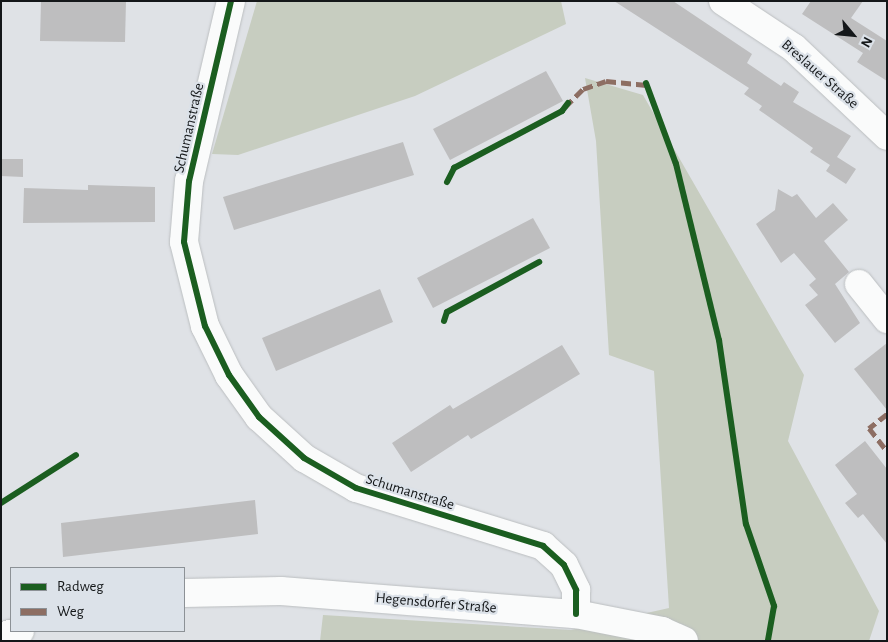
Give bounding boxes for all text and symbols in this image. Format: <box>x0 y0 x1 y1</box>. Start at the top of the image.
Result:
north arrow <box>828 10 878 60</box>
text: N <box>858 34 875 50</box>
street label: Breslauer Straße <box>778 36 862 112</box>
street label: Schumanstraße <box>170 81 208 175</box>
street label: Schumanstraße <box>364 470 456 514</box>
legend <box>10 567 185 632</box>
text: Radweg <box>57 579 104 594</box>
street label: Hegensdorfer Straße <box>375 589 497 617</box>
text: Weg <box>57 604 84 619</box>

